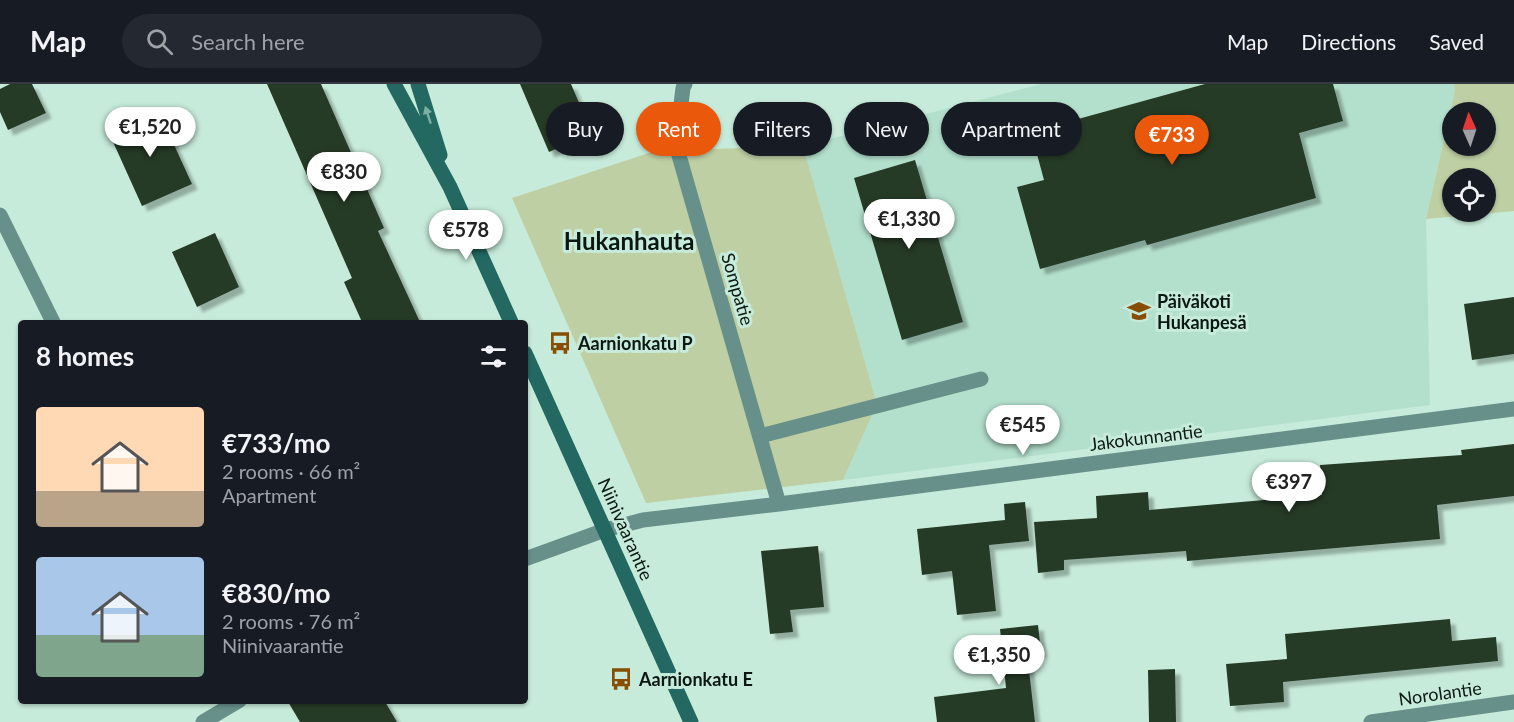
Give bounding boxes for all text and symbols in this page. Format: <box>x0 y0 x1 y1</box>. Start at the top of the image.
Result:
search box <box>122 14 542 68</box>
text: Map <box>30 24 86 58</box>
icon: search <box>143 25 176 58</box>
text: Search here <box>191 28 305 55</box>
text: Map <box>1227 29 1268 54</box>
text: Directions <box>1301 29 1396 54</box>
text: Saved <box>1429 29 1484 54</box>
chip: Buy <box>546 102 624 156</box>
chip: Rent <box>636 102 721 156</box>
chip: Filters <box>733 102 832 156</box>
chip: New <box>844 102 929 156</box>
chip: Apartment <box>941 102 1082 156</box>
north arrow <box>1442 102 1496 156</box>
map controls <box>1442 102 1496 222</box>
one-way arrow <box>422 106 432 124</box>
pin: €1,520 <box>101 107 199 158</box>
text: €1,520 <box>119 114 181 138</box>
pin: €733 <box>1136 115 1208 166</box>
text: €733 <box>1149 122 1195 146</box>
pin: €830 <box>308 152 380 203</box>
text: €830 <box>321 159 367 183</box>
button: locate <box>1442 168 1496 222</box>
pin: €1,330 <box>860 199 958 250</box>
text: €1,330 <box>878 206 940 230</box>
pin: €578 <box>430 210 502 261</box>
text: €578 <box>443 217 489 241</box>
district label: Hukanhauta <box>564 226 694 255</box>
street label: Sompatie <box>717 250 759 328</box>
place label: Päiväkoti Hukanpesä <box>1157 290 1247 333</box>
school or university icon: Päiväkoti Hukanpesä <box>1126 298 1152 324</box>
bus stop icon: Aarnionkatu P <box>547 330 573 356</box>
place label: Aarnionkatu P <box>577 332 693 354</box>
text: 8 homes <box>36 340 134 372</box>
icon: filters <box>477 340 510 373</box>
pin: €545 <box>987 405 1059 456</box>
text: €545 <box>1000 412 1046 436</box>
street label: Jakokunnantie <box>1088 419 1204 455</box>
text: €733/mo <box>222 427 330 459</box>
icon: home <box>84 431 156 503</box>
text: 2 rooms · 66 m² <box>222 459 360 483</box>
pin: €397 <box>1253 462 1325 513</box>
text: €397 <box>1266 469 1312 493</box>
street label: Niinivaarantie <box>594 475 658 583</box>
text: Apartment <box>222 483 316 507</box>
text: €830/mo <box>222 577 330 609</box>
icon: home <box>84 581 156 653</box>
text: 2 rooms · 76 m² <box>222 609 360 633</box>
text: Niinivaarantie <box>222 633 344 657</box>
pin: €1,350 <box>950 635 1048 686</box>
text: €1,350 <box>968 642 1030 666</box>
bus stop icon: Aarnionkatu E <box>608 666 634 692</box>
place label: Aarnionkatu E <box>638 668 753 690</box>
street label: Norolantie <box>1397 676 1483 710</box>

